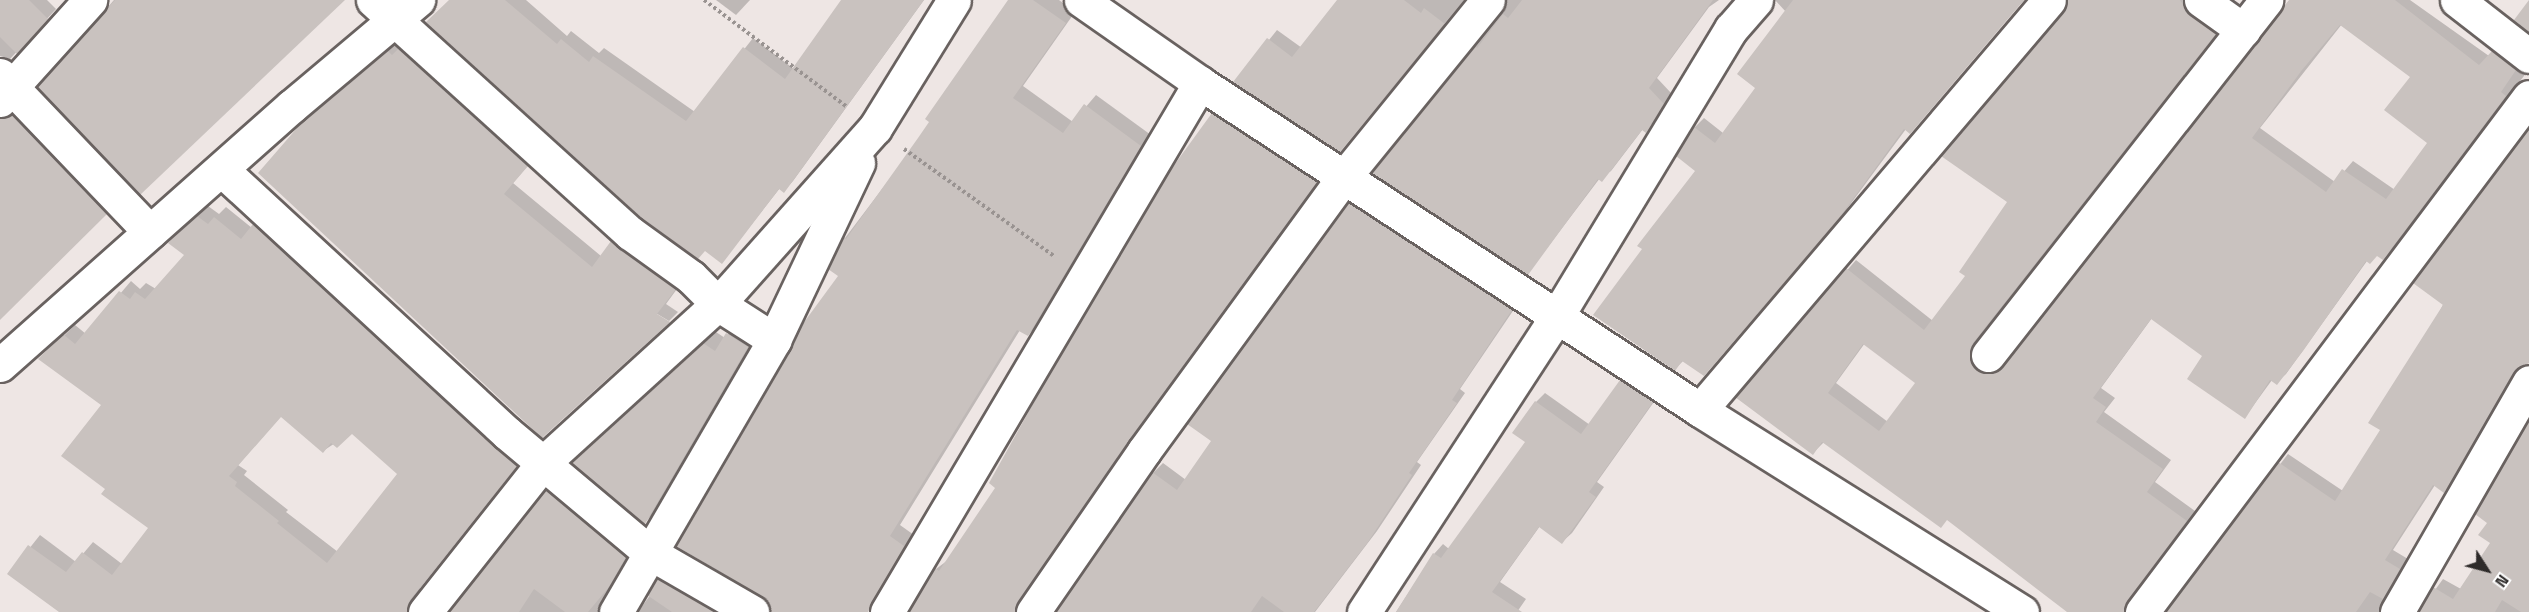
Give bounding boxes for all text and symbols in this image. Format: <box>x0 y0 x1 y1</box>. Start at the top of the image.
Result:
north arrow <box>2457 540 2517 600</box>
text: N <box>2490 570 2514 591</box>

